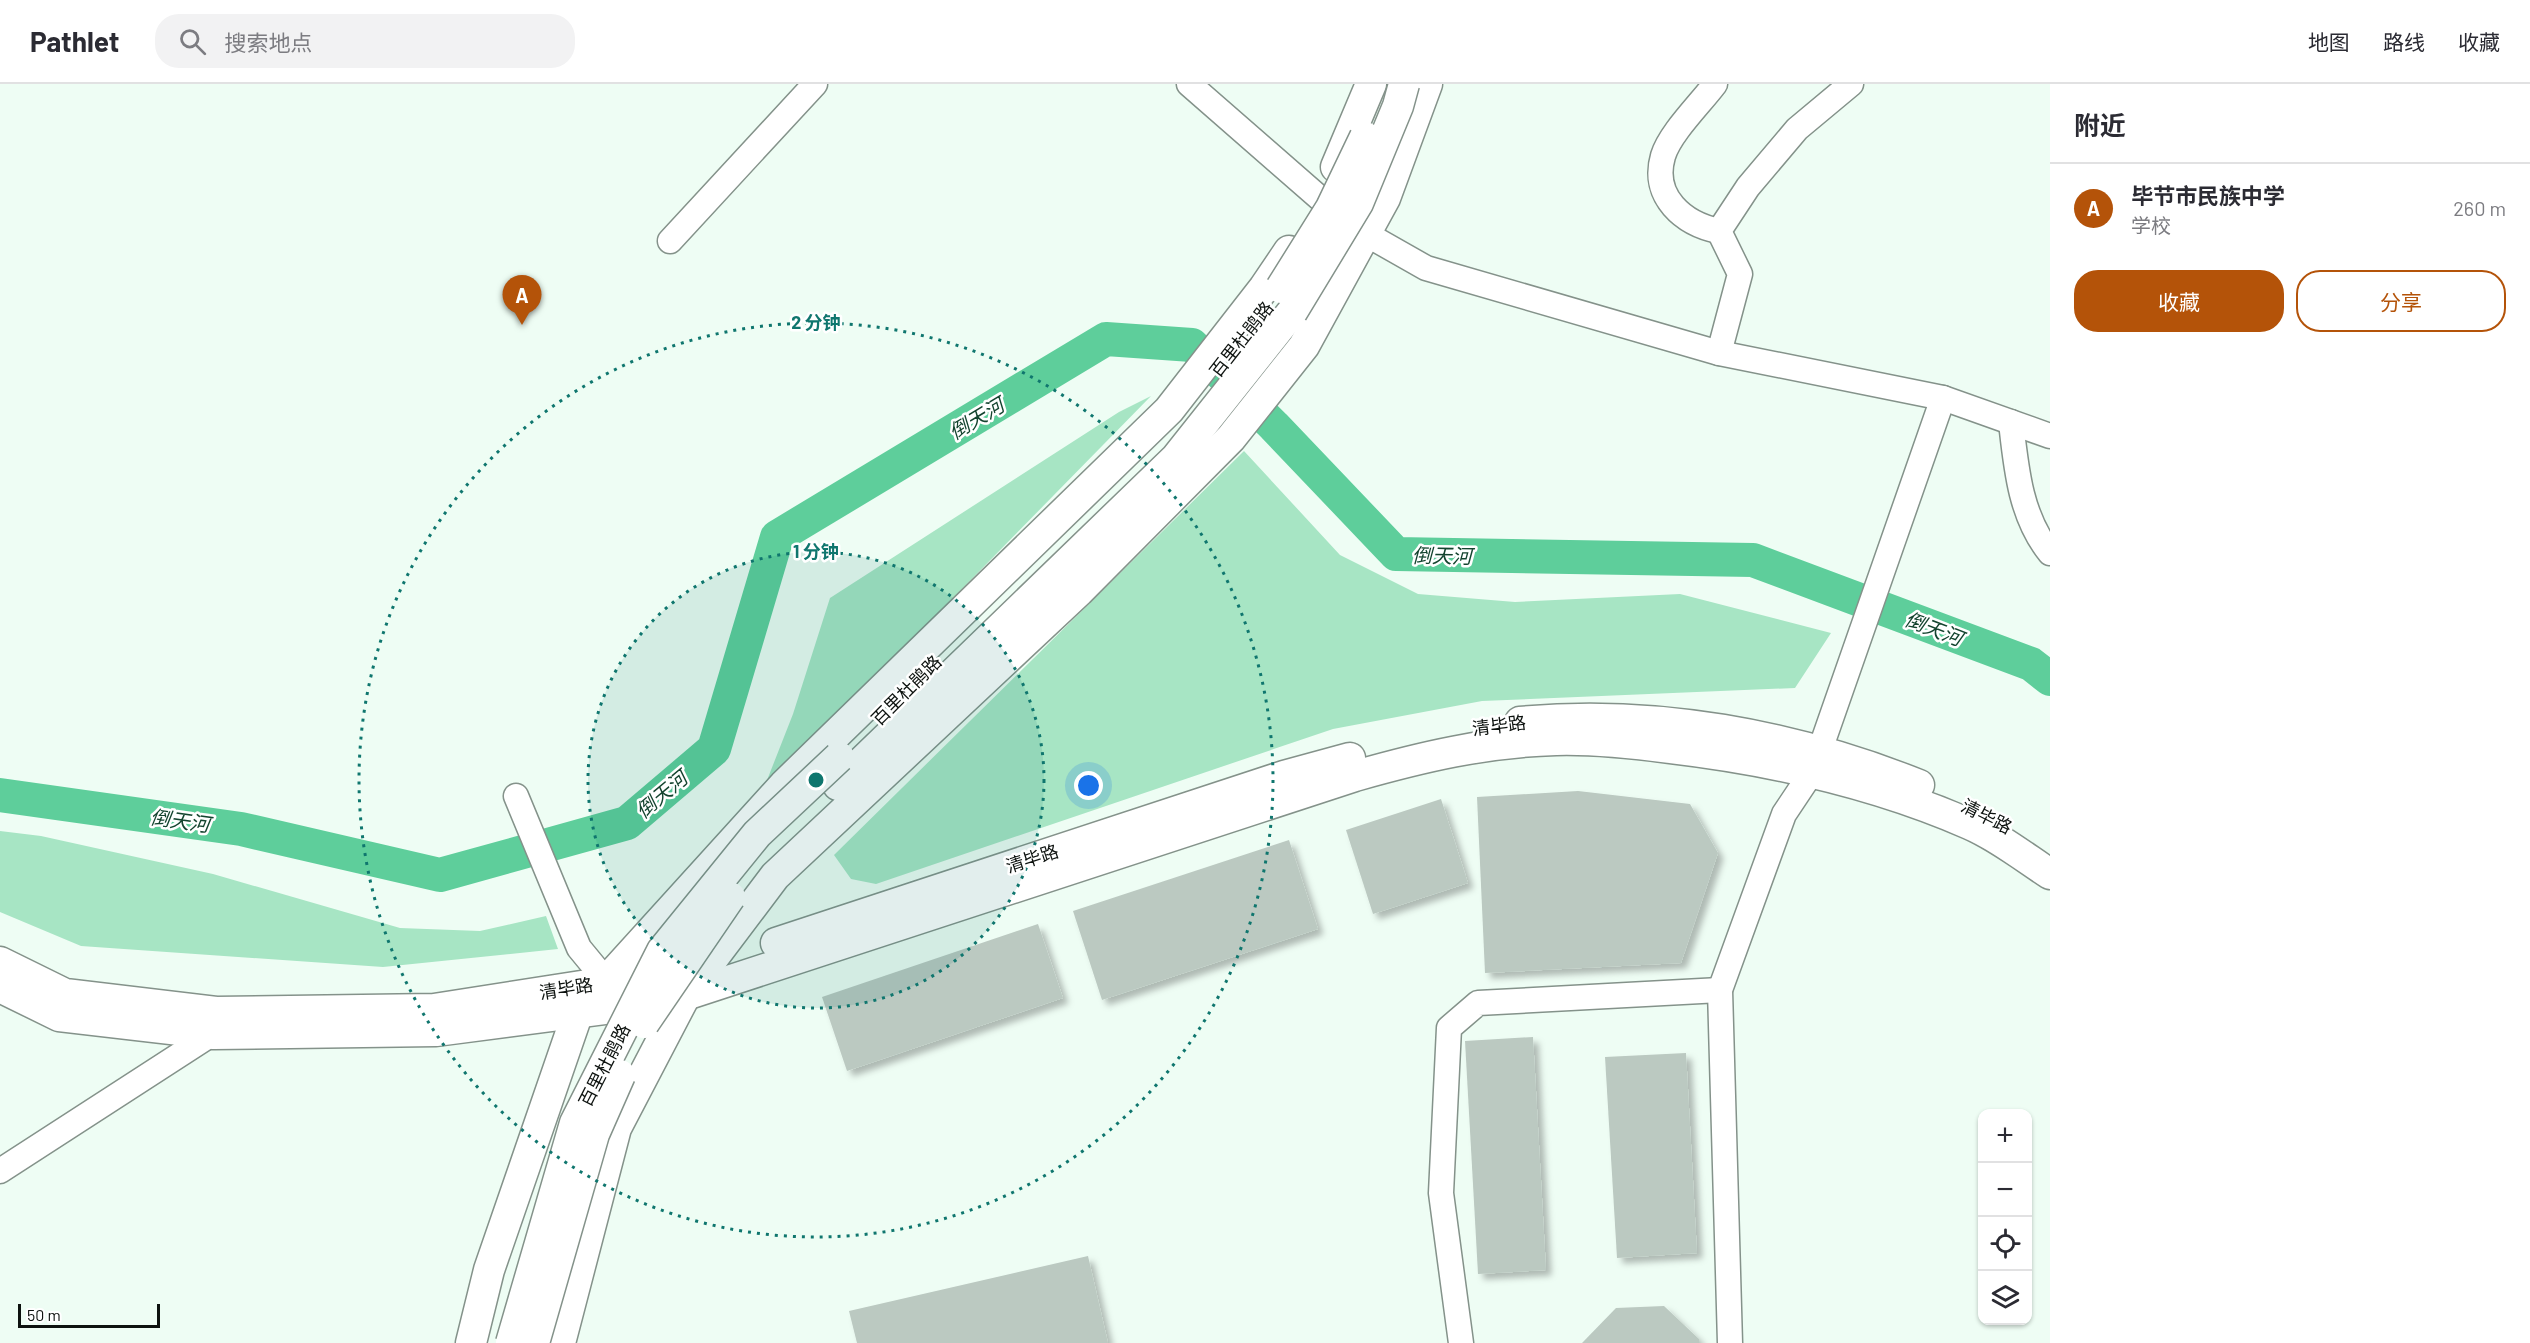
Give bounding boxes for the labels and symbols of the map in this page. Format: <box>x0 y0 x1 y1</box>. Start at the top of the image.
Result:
pin: A <box>502 276 542 325</box>
street label: 百里杜鹃路 <box>1205 297 1277 381</box>
text: 2 分钟 <box>791 311 841 333</box>
water label: 倒天河 <box>944 390 1011 444</box>
text: 1 分钟 <box>793 540 839 562</box>
water label: 倒天河 <box>1412 542 1476 568</box>
water label: 倒天河 <box>1902 606 1970 651</box>
street label: 百里杜鹃路 <box>866 650 946 730</box>
street label: 清毕路 <box>1471 711 1527 739</box>
water label: 倒天河 <box>630 763 695 822</box>
centre of rings <box>806 770 826 790</box>
your location <box>1074 771 1103 800</box>
street label: 清毕路 <box>1958 794 2016 838</box>
water label: 倒天河 <box>149 804 215 837</box>
street label: 清毕路 <box>1003 839 1061 877</box>
street label: 清毕路 <box>538 973 594 1003</box>
street label: 百里杜鹃路 <box>574 1020 634 1110</box>
scale bar <box>18 1301 160 1328</box>

